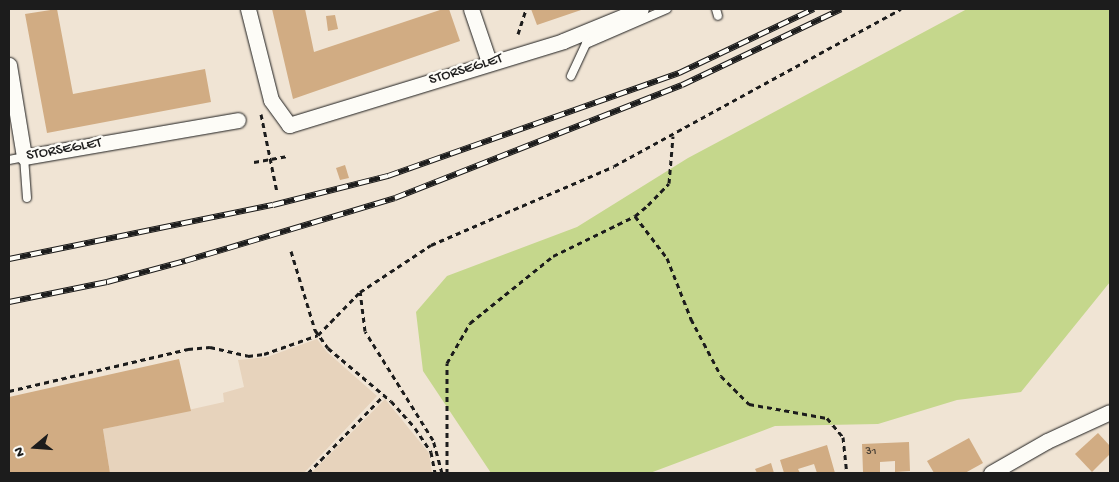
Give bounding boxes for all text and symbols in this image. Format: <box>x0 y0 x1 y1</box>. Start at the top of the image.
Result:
street label: STORSEGLET <box>427 50 505 90</box>
street label: STORSEGLET <box>25 135 103 165</box>
north arrow <box>10 422 60 472</box>
text: N <box>11 445 30 459</box>
house number: 31 <box>865 446 877 460</box>

